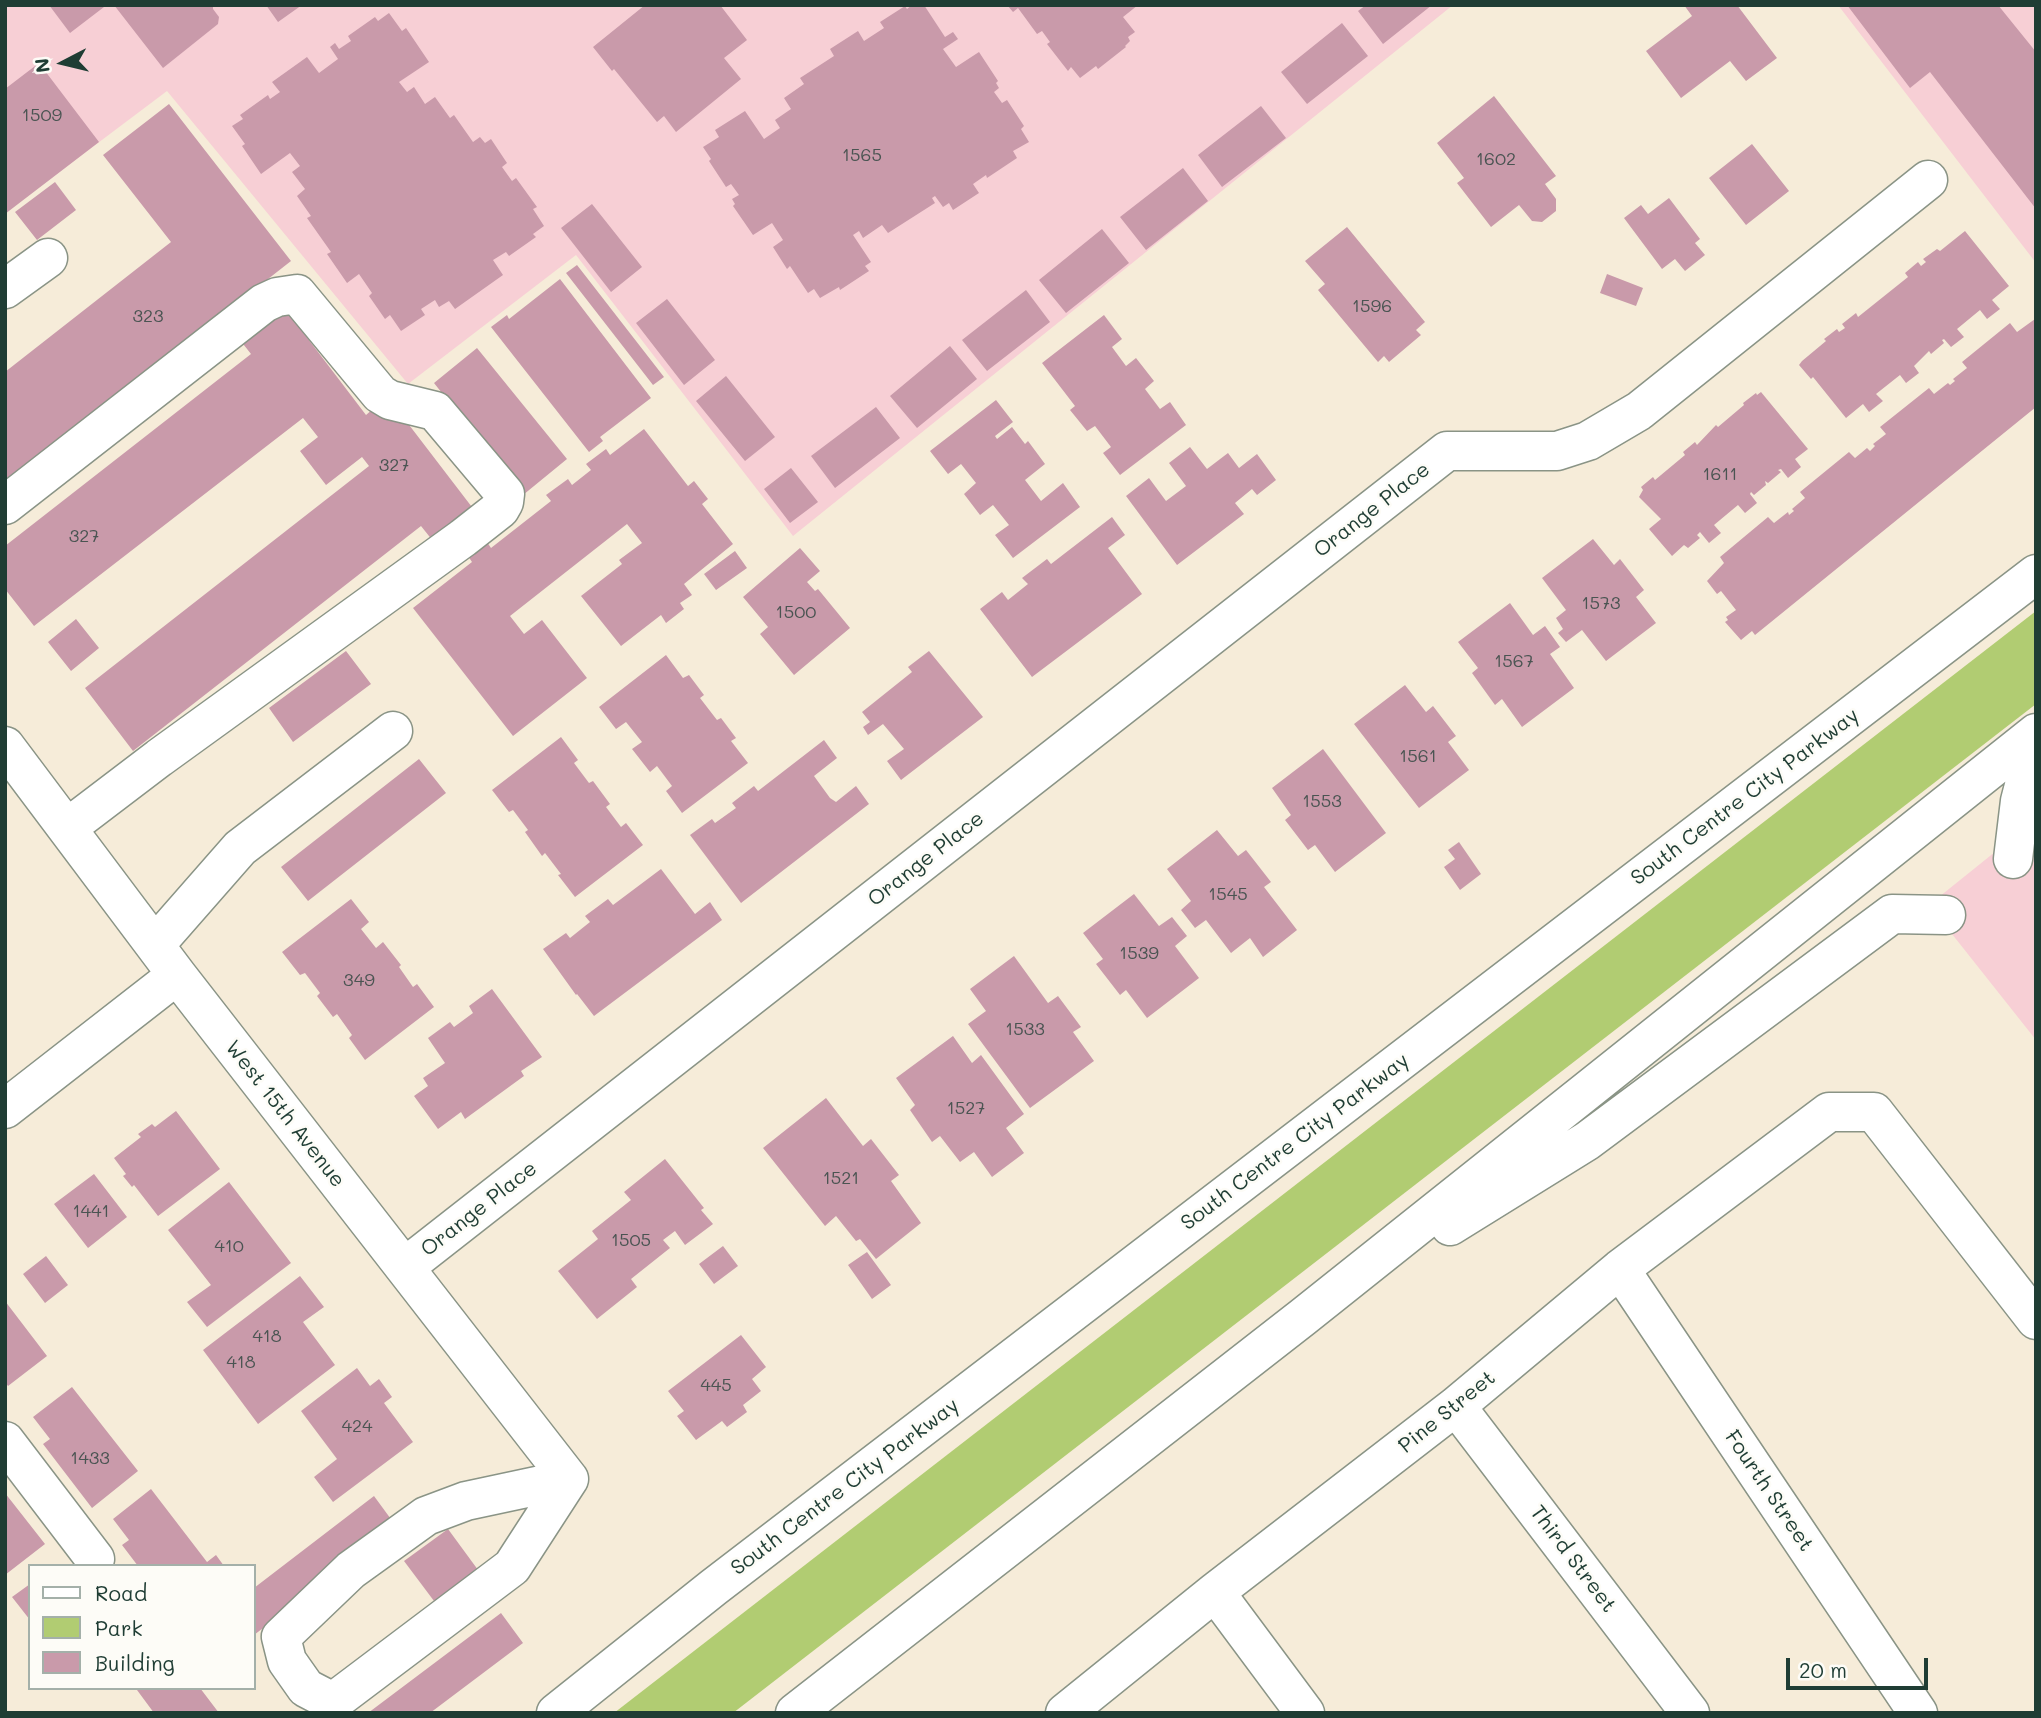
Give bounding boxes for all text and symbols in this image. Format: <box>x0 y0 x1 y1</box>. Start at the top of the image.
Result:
north arrow <box>28 28 98 98</box>
text: N <box>28 57 55 74</box>
house number: 1509 <box>22 104 62 126</box>
house number: 1565 <box>842 144 882 166</box>
house number: 1602 <box>1476 148 1516 170</box>
house number: 1596 <box>1352 295 1392 317</box>
house number: 323 <box>132 305 164 327</box>
house number: 327 <box>379 454 409 476</box>
street label: Orange Place <box>1309 457 1435 563</box>
house number: 1611 <box>1702 463 1738 485</box>
house number: 327 <box>69 525 99 547</box>
house number: 1573 <box>1581 592 1621 614</box>
house number: 1500 <box>776 601 816 623</box>
house number: 1567 <box>1494 650 1534 672</box>
street label: South Centre City Parkway <box>1626 703 1864 891</box>
house number: 1561 <box>1399 745 1437 767</box>
house number: 1553 <box>1302 790 1342 812</box>
street label: Orange Place <box>863 806 989 912</box>
house number: 1545 <box>1208 883 1248 905</box>
house number: 1539 <box>1119 942 1159 964</box>
house number: 349 <box>343 969 375 991</box>
house number: 1533 <box>1005 1018 1045 1040</box>
street label: West 15th Avenue <box>220 1035 350 1193</box>
street label: South Centre City Parkway <box>1176 1048 1414 1236</box>
house number: 1527 <box>947 1097 985 1119</box>
street label: Orange Place <box>416 1156 542 1262</box>
house number: 1521 <box>823 1167 859 1189</box>
house number: 1441 <box>72 1200 110 1222</box>
house number: 1505 <box>611 1229 651 1251</box>
house number: 410 <box>214 1235 244 1257</box>
house number: 418 <box>252 1325 282 1347</box>
house number: 418 <box>226 1351 256 1373</box>
street label: Pine Street <box>1393 1365 1501 1459</box>
house number: 445 <box>700 1374 732 1396</box>
street label: South Centre City Parkway <box>726 1393 964 1581</box>
house number: 424 <box>341 1415 373 1437</box>
street label: Fourth Street <box>1719 1426 1819 1556</box>
house number: 1433 <box>70 1447 110 1469</box>
street label: Third Street <box>1525 1501 1621 1617</box>
legend <box>28 1564 256 1690</box>
text: Road <box>95 1579 147 1606</box>
text: Park <box>95 1614 143 1641</box>
scale bar <box>1789 1644 1931 1688</box>
text: Building <box>95 1649 175 1676</box>
text: 20 m <box>1799 1656 1847 1683</box>

